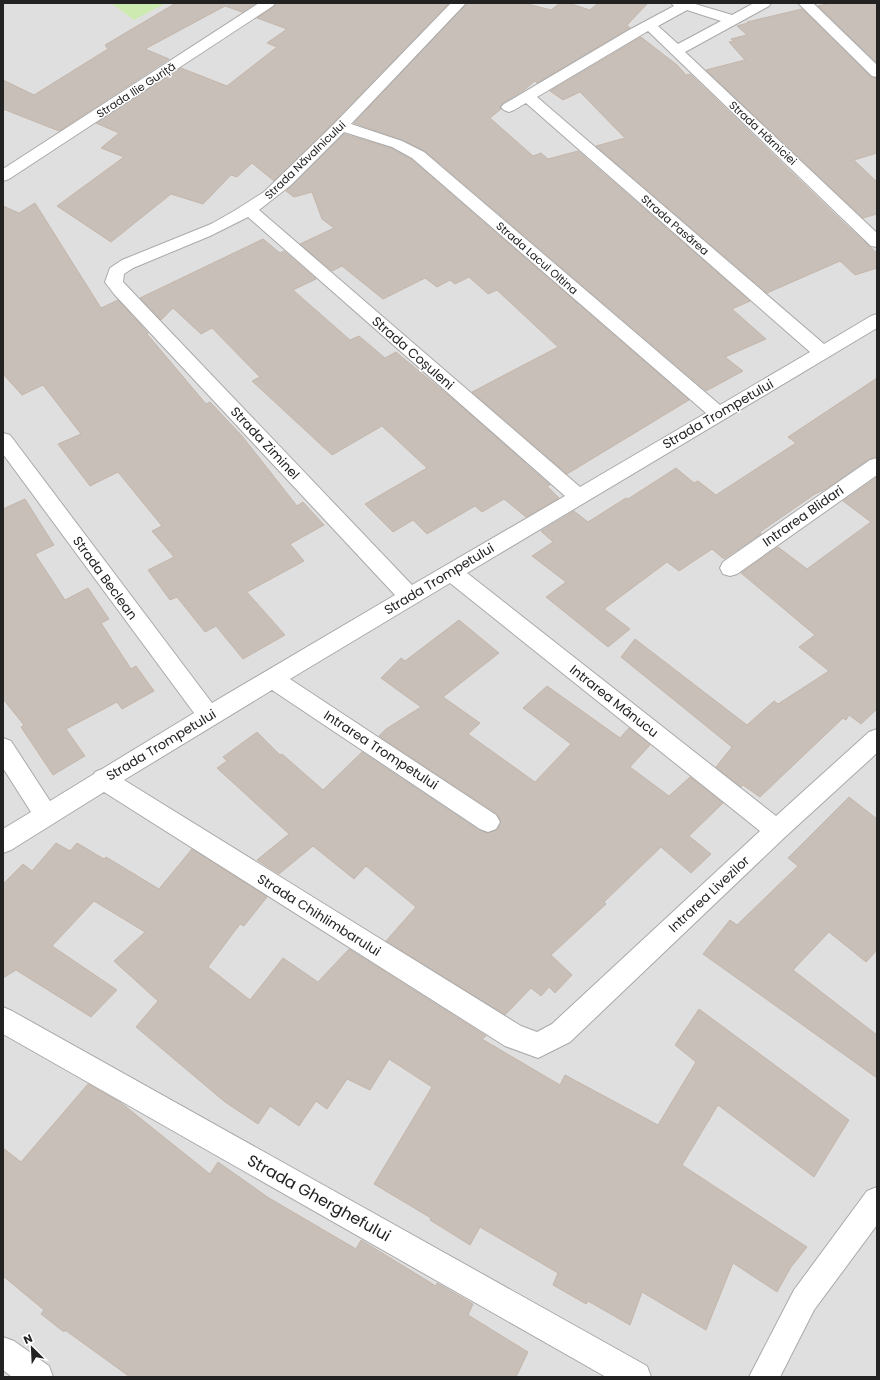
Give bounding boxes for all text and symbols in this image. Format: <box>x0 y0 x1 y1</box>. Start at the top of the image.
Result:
street label: Strada Ilie Guriță <box>93 58 179 122</box>
street label: Strada Hărniciei <box>726 97 801 169</box>
street label: Strada Năvalnicului <box>261 117 349 203</box>
street label: Strada Pasărea <box>638 191 712 259</box>
street label: Strada Lacul Oltina <box>493 218 581 298</box>
street label: Strada Coșuleni <box>368 312 458 394</box>
street label: Strada Trompetului <box>659 374 777 454</box>
street label: Strada Ziminel <box>226 402 304 484</box>
street label: Intrarea Blidari <box>759 481 847 551</box>
street label: Strada Beclean <box>68 532 142 624</box>
street label: Strada Trompetului <box>380 539 498 619</box>
street label: Intrarea Mânucu <box>566 660 662 742</box>
street label: Strada Trompetului <box>102 705 220 785</box>
street label: Intrarea Trompetului <box>320 706 442 794</box>
street label: Intrarea Livezilor <box>664 851 754 937</box>
street label: Strada Chihlimbarului <box>254 869 384 961</box>
street label: Strada Gherghefului <box>243 1149 395 1247</box>
north arrow <box>12 1328 52 1368</box>
text: N <box>21 1330 35 1348</box>

